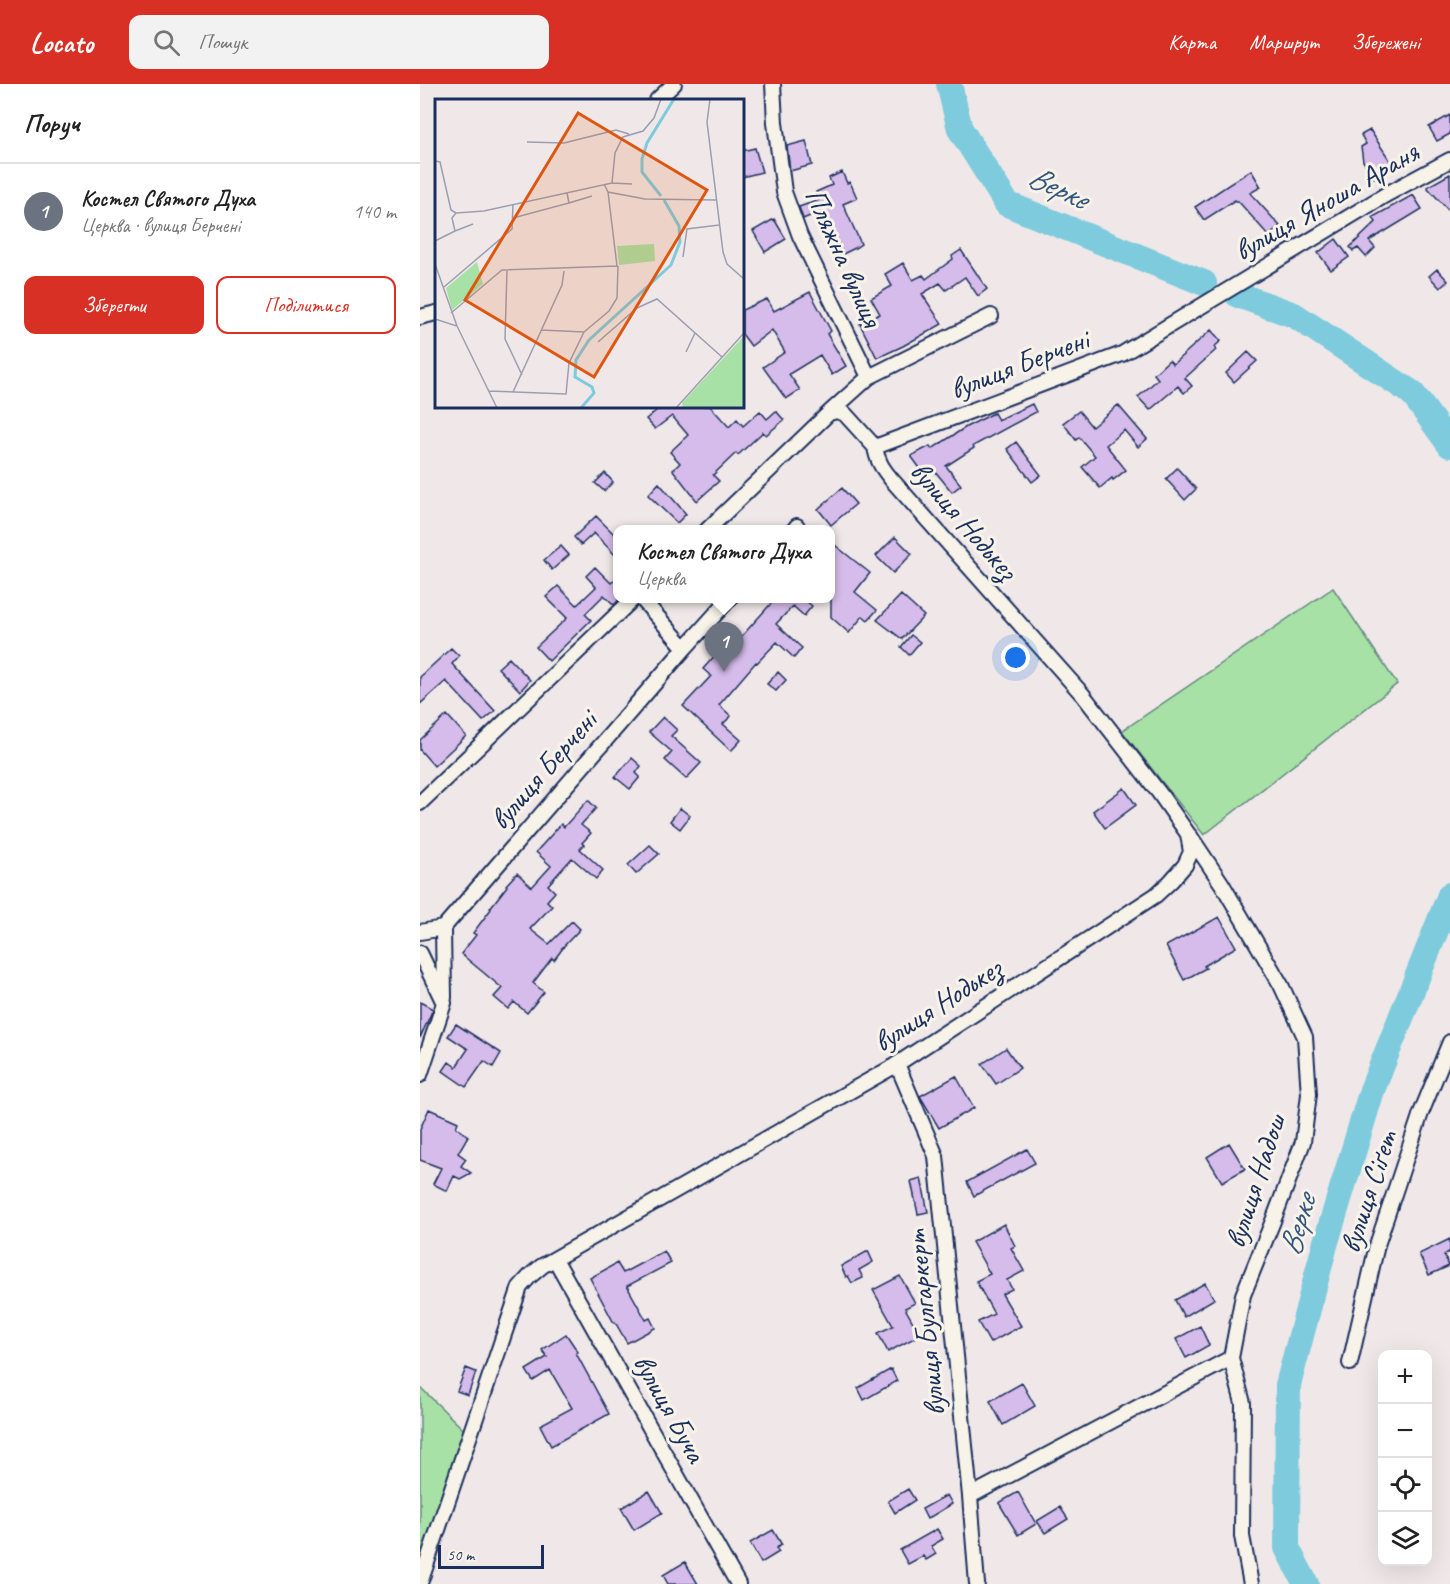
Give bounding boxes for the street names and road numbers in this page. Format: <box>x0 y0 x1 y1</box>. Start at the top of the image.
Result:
street label: вулиця Яноша Араня <box>1227 132 1426 269</box>
street label: Пляжна вулиця <box>797 182 892 335</box>
street label: вулиця Берчені <box>944 319 1097 408</box>
street label: вулиця Нодькез <box>902 453 1028 589</box>
street label: вулиця Берчені <box>481 700 607 838</box>
street label: вулиця Нодькез <box>866 948 1011 1060</box>
street label: вулиця Надош <box>1216 1108 1295 1253</box>
street label: вулиця Сіґет <box>1331 1124 1406 1257</box>
street label: вулиця Булгаркерт <box>896 1227 954 1418</box>
street label: вулиця Буча <box>625 1347 716 1471</box>

